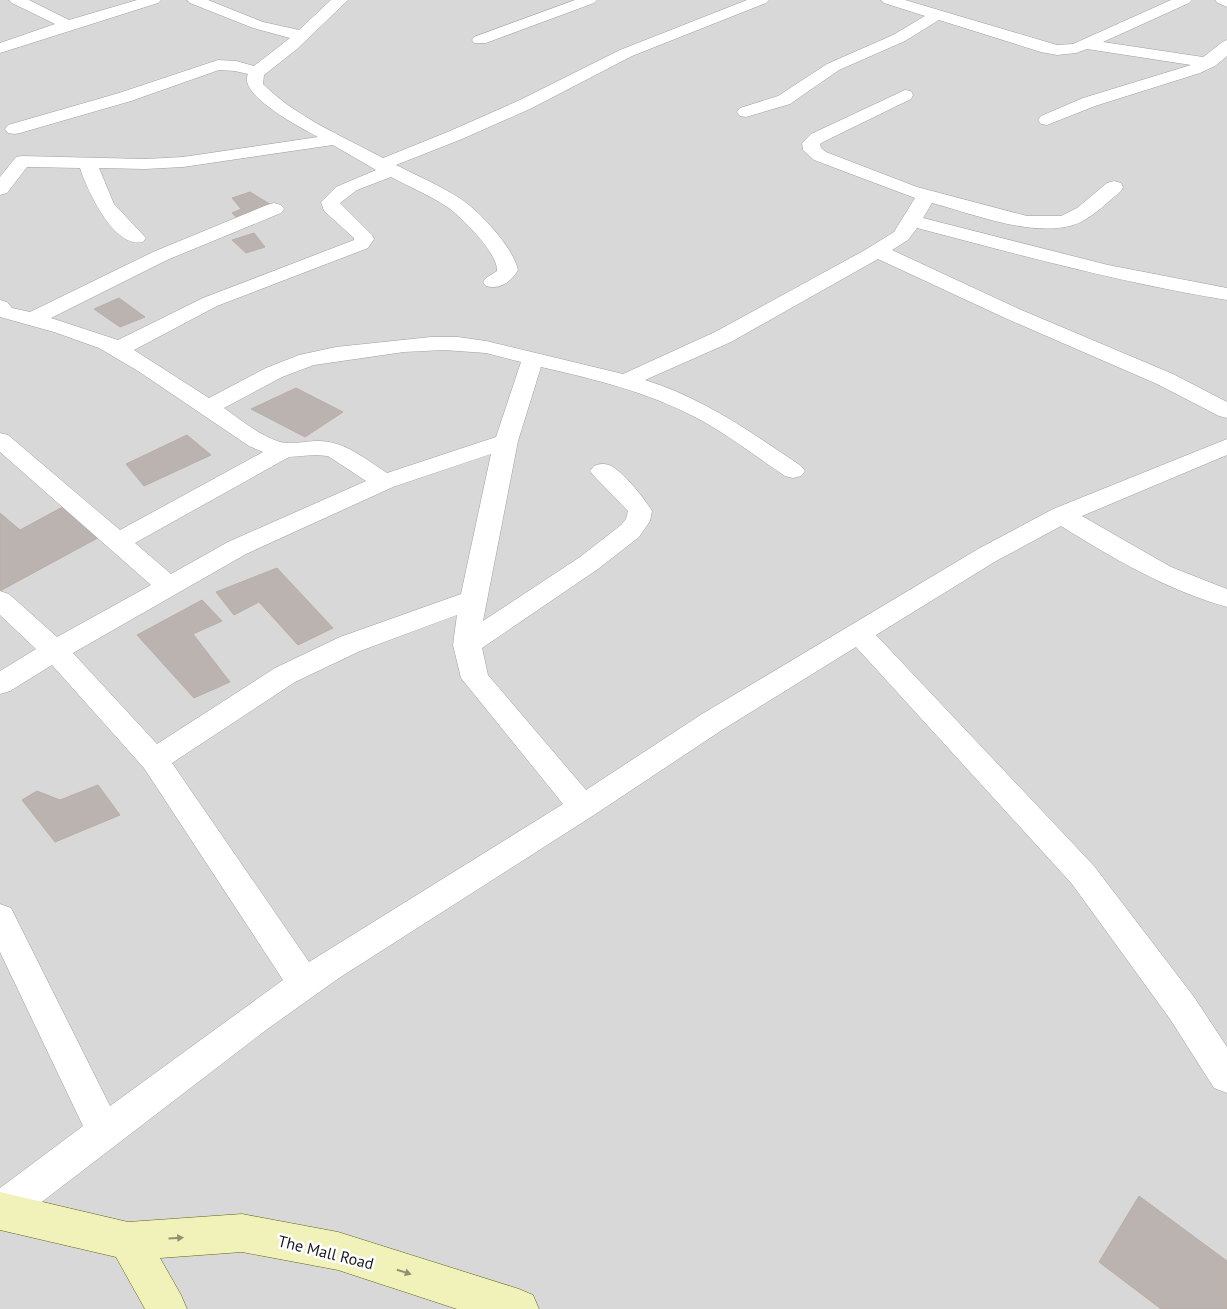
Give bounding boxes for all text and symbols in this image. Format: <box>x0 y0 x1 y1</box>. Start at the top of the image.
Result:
street label: The Mall Road <box>276 1230 376 1274</box>
one-way arrow <box>169 1233 185 1241</box>
one-way arrow <box>396 1269 411 1277</box>

